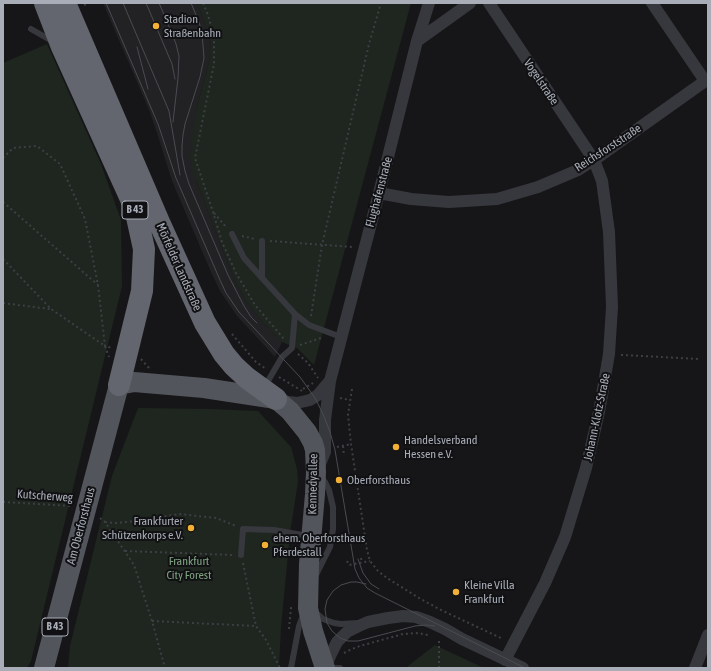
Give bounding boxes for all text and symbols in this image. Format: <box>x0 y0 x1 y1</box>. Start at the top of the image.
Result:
place label: Stadion Straßenbahn <box>164 12 221 40</box>
marker: Stadion Straßenbahn <box>151 21 161 31</box>
street label: Vogelstraße <box>520 56 562 108</box>
street label: Reichsforststraße <box>572 121 644 175</box>
street label: Flughafenstraße <box>363 155 395 229</box>
road number: B 43 <box>122 201 148 219</box>
street label: Mörfelder Landstraße <box>153 221 205 313</box>
street label: Johann-Klotz-Straße <box>581 372 613 462</box>
place label: Handelsverband Hessen e.V. <box>404 433 478 461</box>
marker: Handelsverband Hessen e.V. <box>391 442 401 452</box>
street label: Kennedyallee <box>305 453 321 515</box>
place label: Oberforsthaus <box>347 473 410 487</box>
marker: Oberforsthaus <box>334 475 344 485</box>
street label: Am Oberforsthaus <box>64 486 98 566</box>
street label: Kutscherweg <box>16 487 74 505</box>
place label: Frankfurter Schützenkorps e.V. <box>102 514 183 542</box>
marker: Frankfurter Schützenkorps e.V. <box>186 523 196 533</box>
place label: ehem. Oberforsthaus Pferdestall <box>273 531 365 559</box>
marker: ehem. Oberforsthaus Pferdestall <box>260 540 270 550</box>
park label: Frankfurt City Forest <box>166 554 212 582</box>
place label: Kleine Villa Frankfurt <box>464 578 515 606</box>
marker: Kleine Villa Frankfurt <box>451 587 461 597</box>
road number: B 43 <box>42 618 68 636</box>

